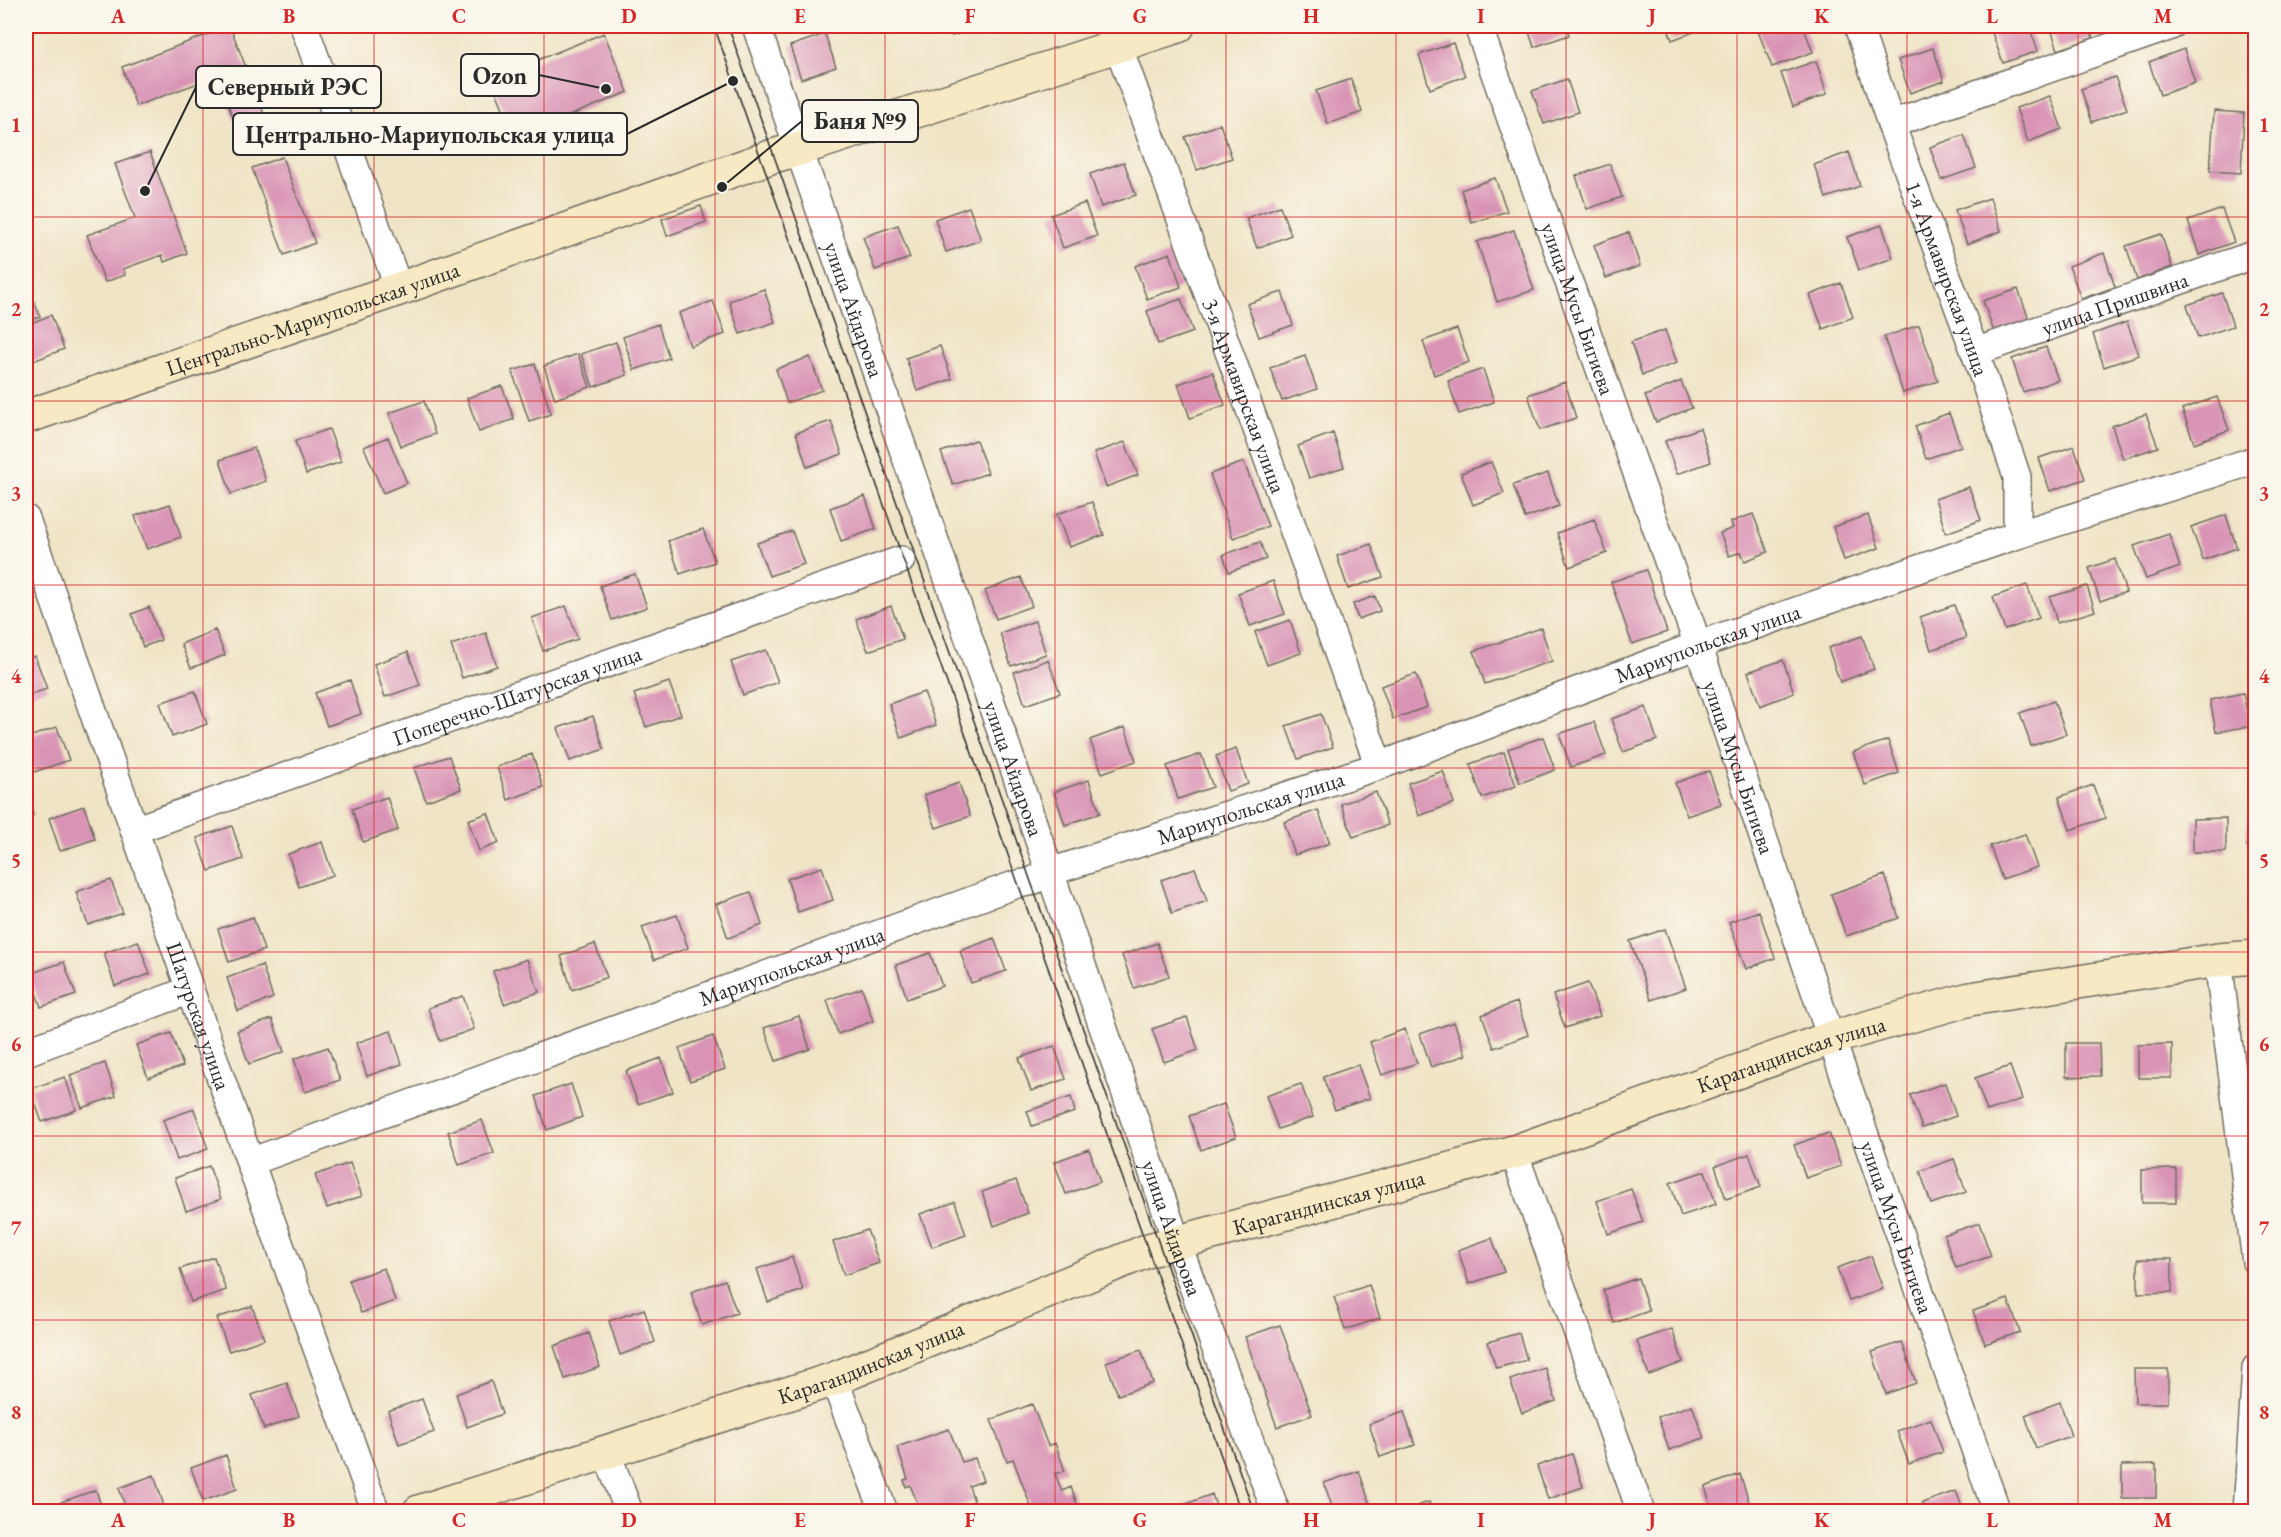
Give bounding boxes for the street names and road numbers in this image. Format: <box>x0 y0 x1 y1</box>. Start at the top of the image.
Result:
street label: 1-я Армавирская улица <box>1898 177 1996 380</box>
street label: улица Мусы Бигиева <box>1534 219 1622 399</box>
street label: улица Айдарова <box>817 238 891 382</box>
street label: Центрально-Мариупольская улица <box>162 255 464 383</box>
street label: улица Пришвина <box>2038 265 2192 343</box>
street label: 3-я Армавирская улица <box>1196 294 1293 497</box>
street label: Мариупольская улица <box>1611 597 1805 690</box>
street label: Поперечно-Шатурская улица <box>389 638 646 753</box>
street label: улица Мусы Бигиева <box>1696 677 1782 858</box>
street label: улица Айдарова <box>977 697 1051 841</box>
street label: Мариупольская улица <box>1153 764 1348 852</box>
street label: Мариупольская улица <box>695 919 889 1013</box>
street label: Шатурская улица <box>159 938 238 1094</box>
street label: Карагандинская улица <box>1693 1009 1889 1100</box>
street label: улица Мусы Бигиева <box>1853 1137 1940 1318</box>
street label: улица Айдарова <box>1135 1156 1209 1300</box>
street label: Карагандинская улица <box>1229 1163 1428 1242</box>
street label: Карагандинская улица <box>774 1313 968 1411</box>

